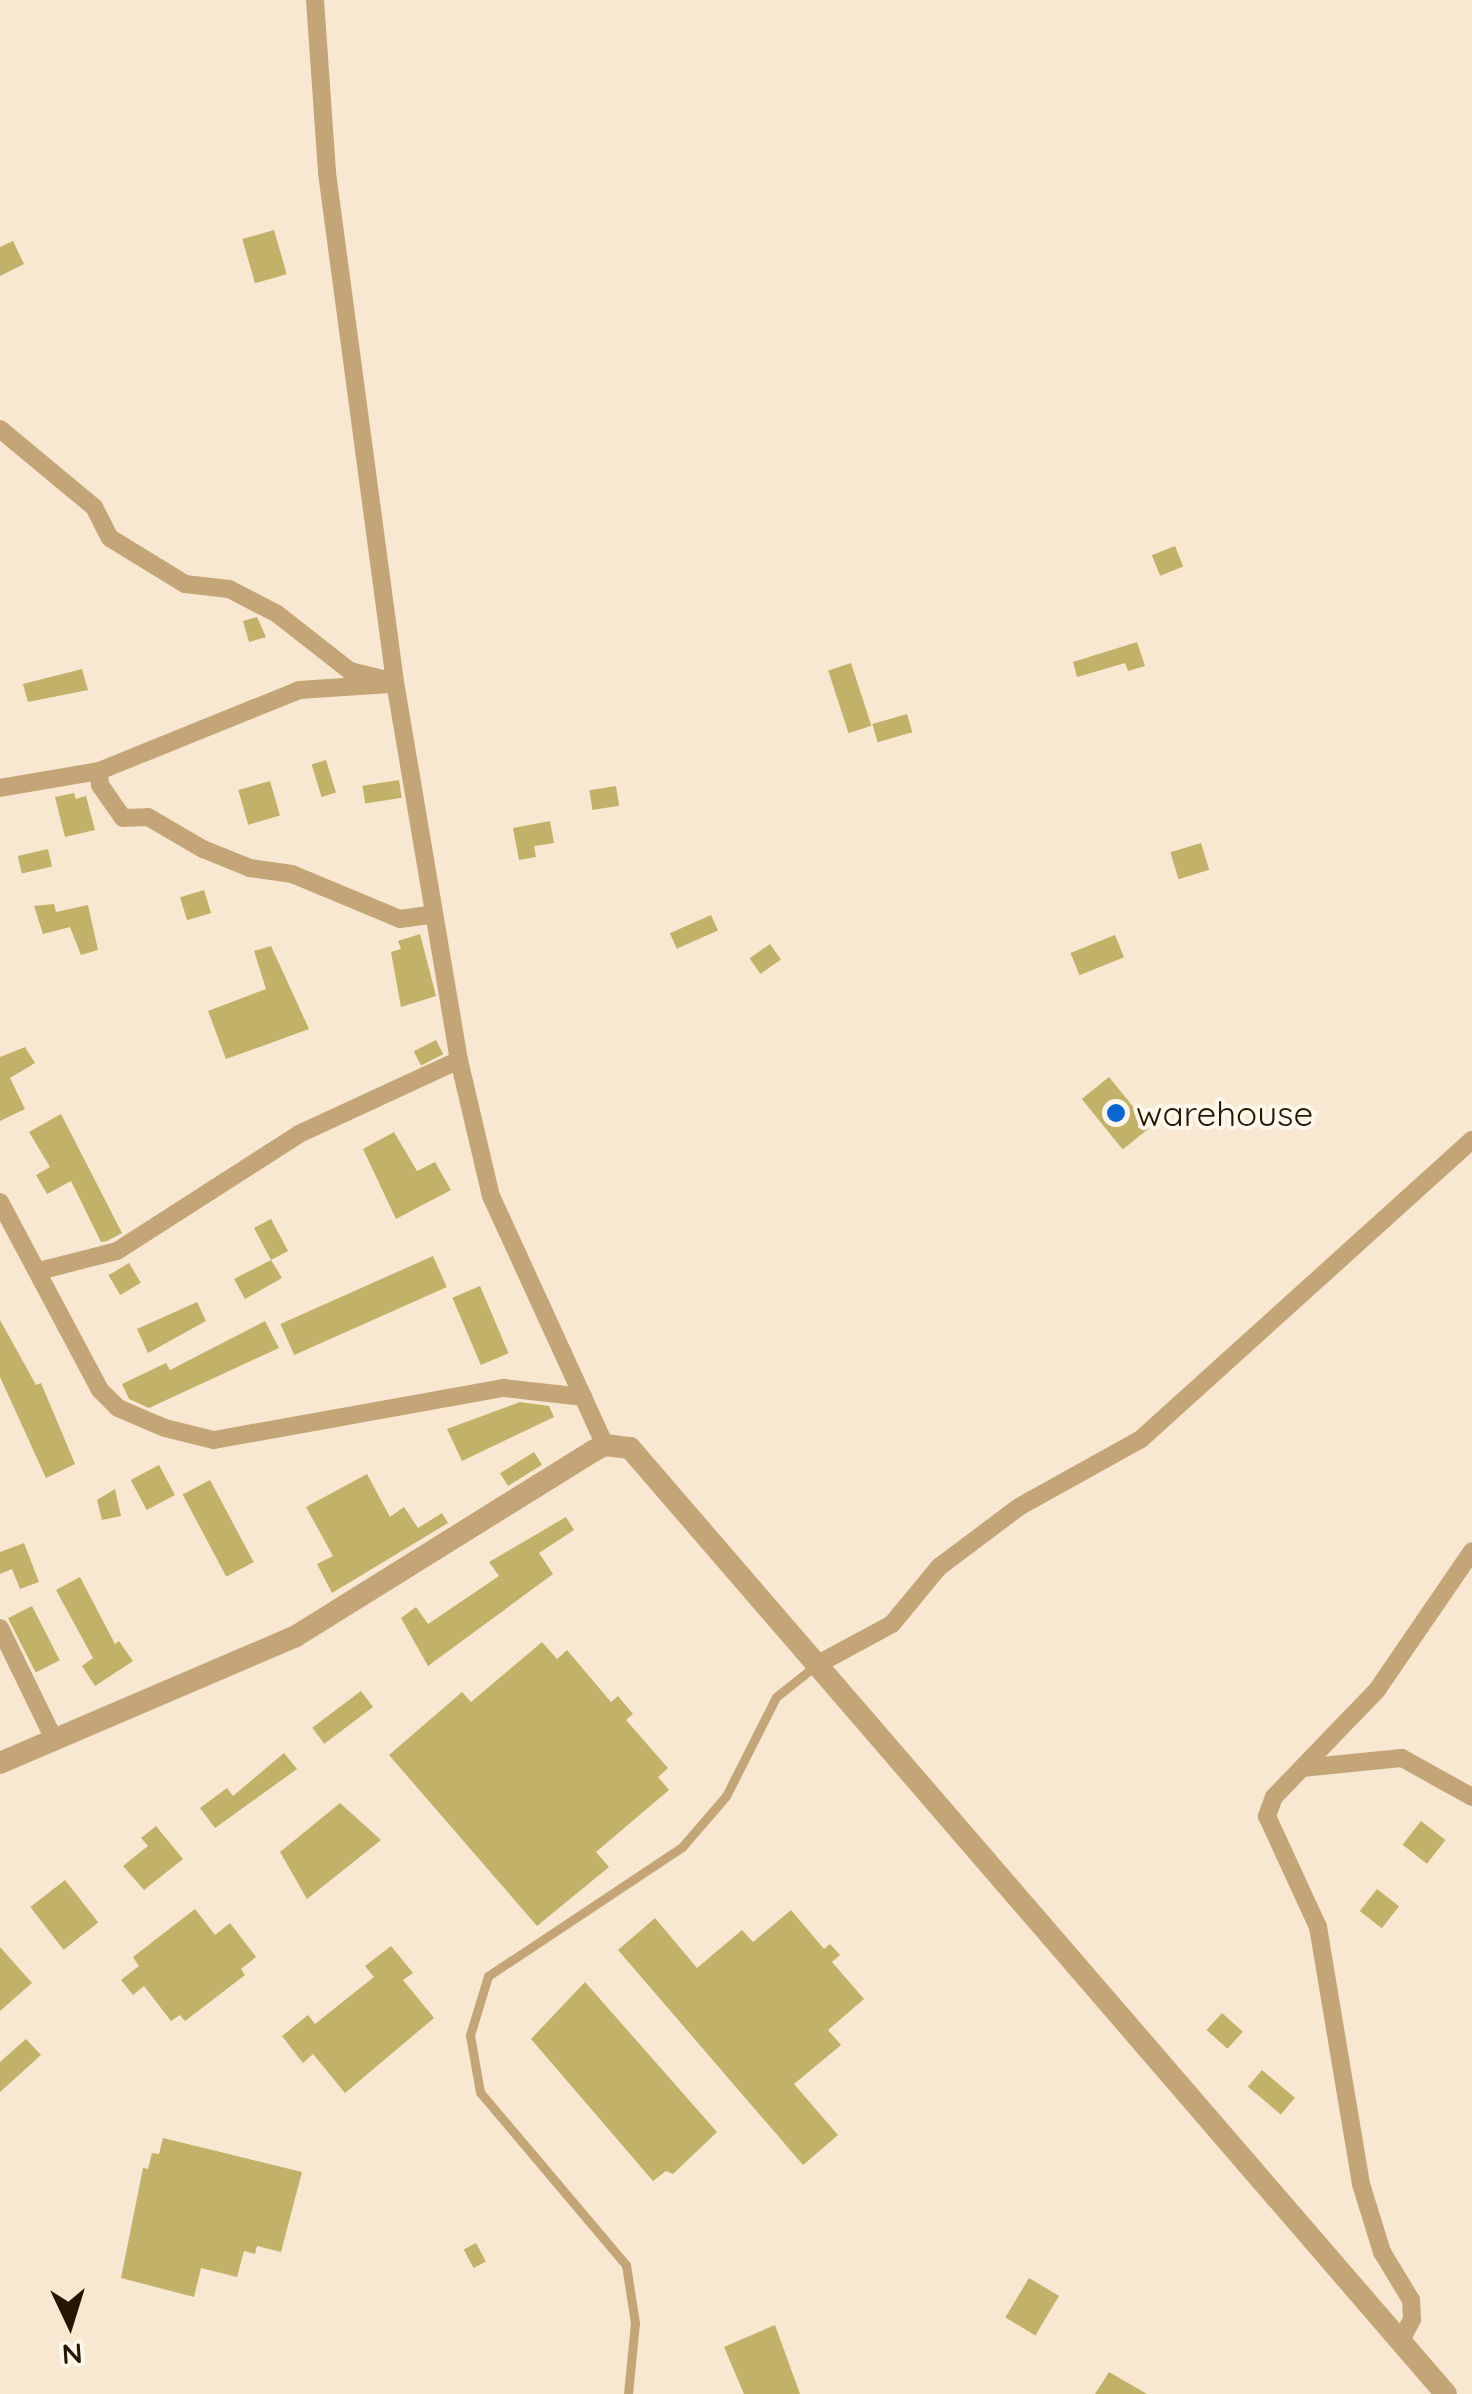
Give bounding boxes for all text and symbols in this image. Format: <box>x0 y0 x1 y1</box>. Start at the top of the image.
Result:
place label: warehouse <box>1136 1092 1313 1134</box>
marker: warehouse <box>1105 1102 1127 1124</box>
north arrow <box>20 2274 120 2374</box>
text: N <box>61 2336 84 2373</box>

